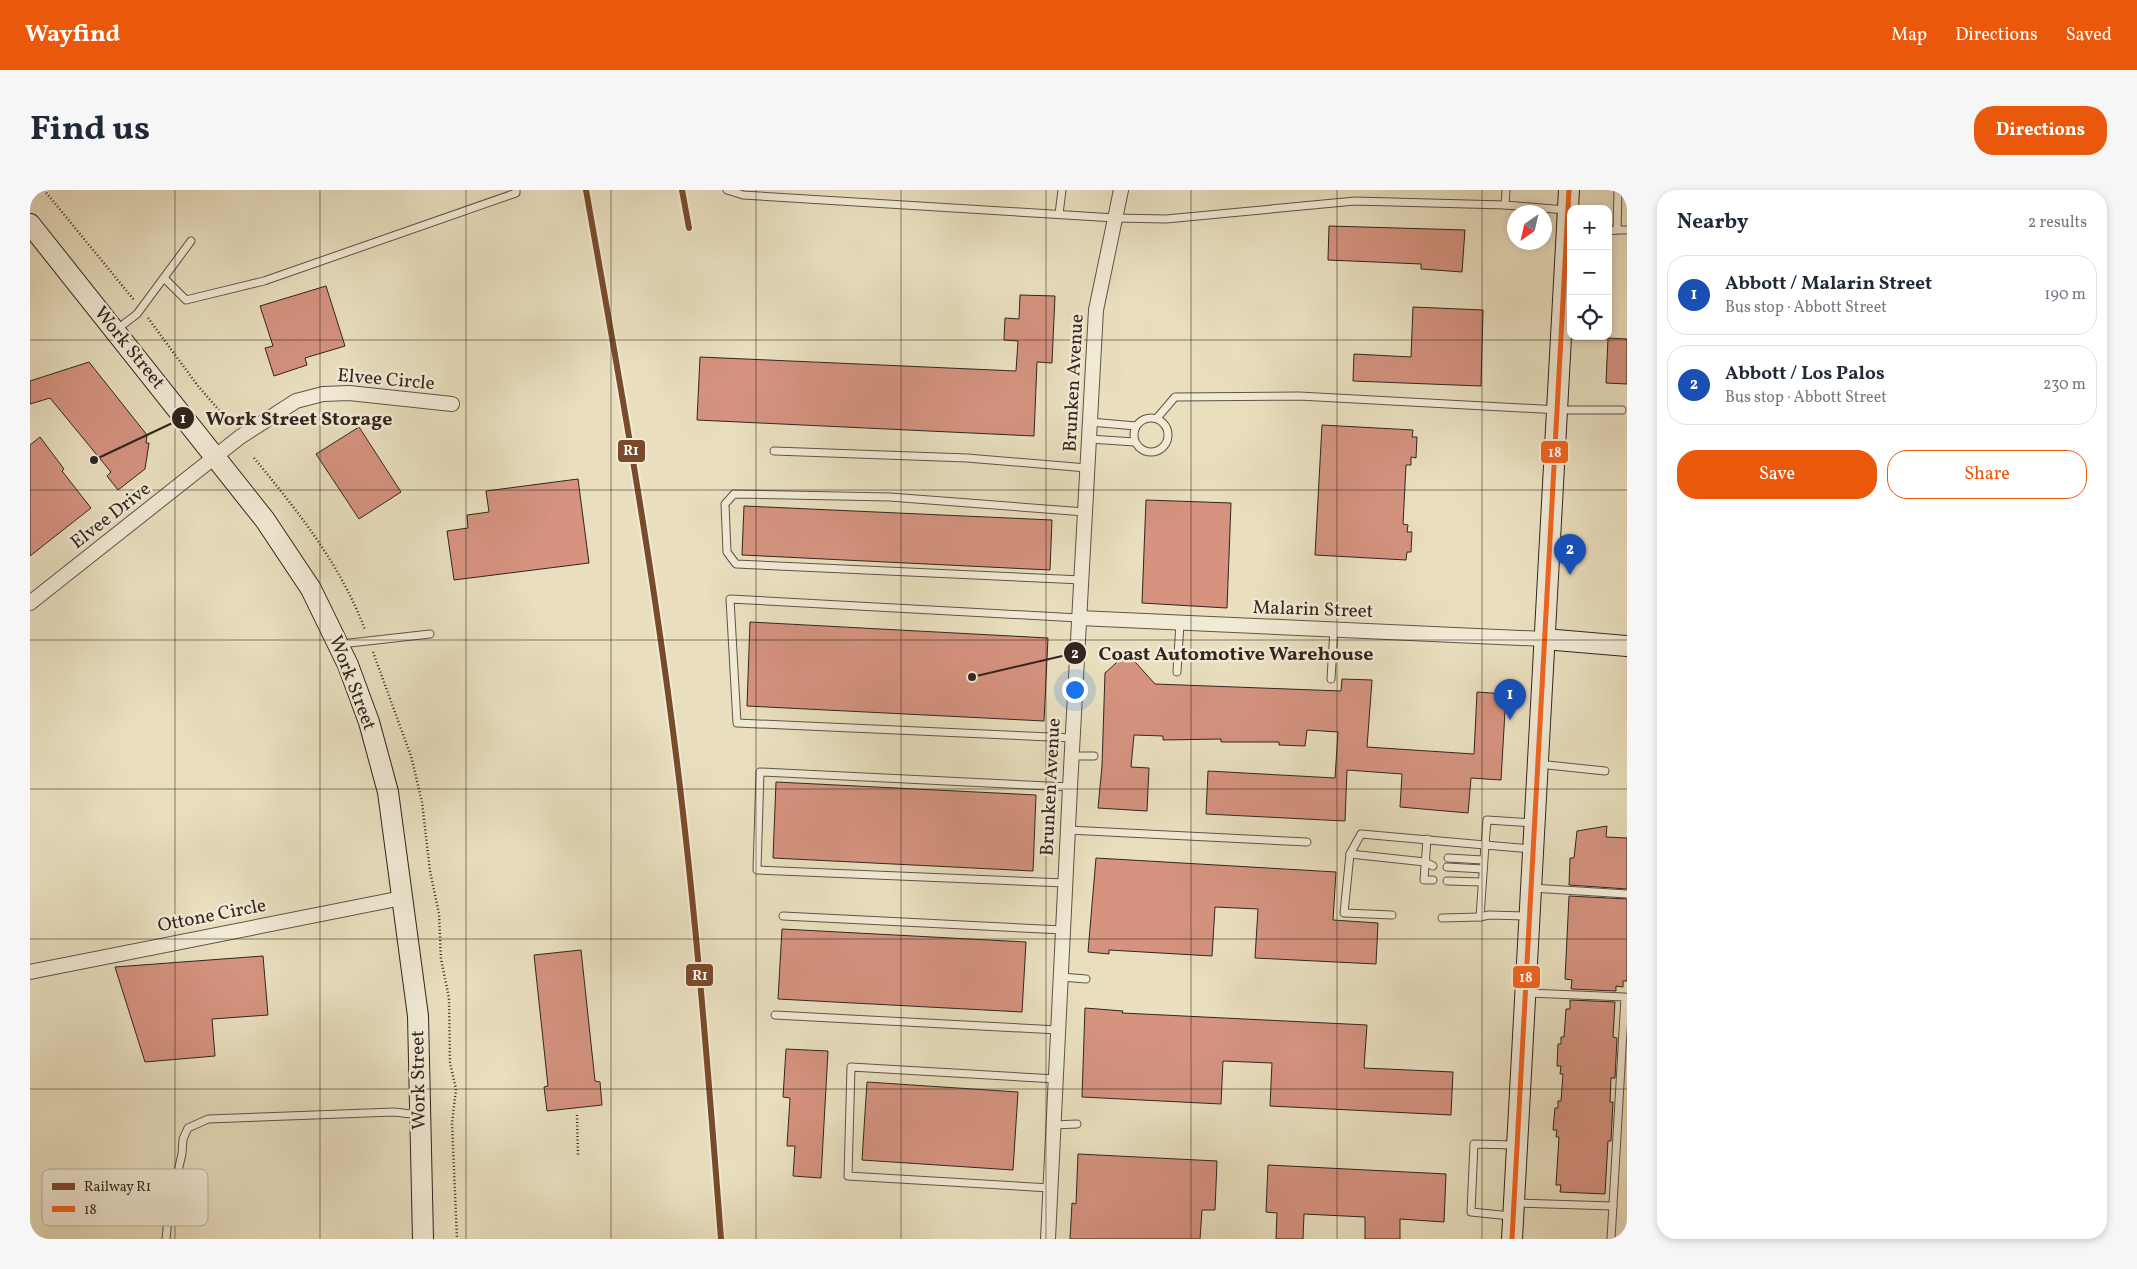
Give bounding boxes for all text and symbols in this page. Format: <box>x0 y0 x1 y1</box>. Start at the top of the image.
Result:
text: Wayfind <box>25 18 120 52</box>
text: Map <box>1891 23 1927 48</box>
text: Directions <box>1955 23 2038 48</box>
text: Saved <box>2066 23 2112 48</box>
text: Find us <box>30 106 150 154</box>
button: Directions <box>1974 106 2107 155</box>
north arrow <box>1507 205 1552 250</box>
map controls <box>1567 205 1612 340</box>
button: + <box>1567 205 1612 250</box>
text: Nearby <box>1677 208 1748 237</box>
text: 2 results <box>2028 212 2087 234</box>
button: − <box>1567 250 1612 295</box>
text: Abbott / Malarin Street <box>1725 271 1932 297</box>
text: 1 <box>1691 284 1697 306</box>
text: 190 m <box>2044 284 2086 306</box>
button: locate <box>1567 295 1612 340</box>
text: Bus stop · Abbott Street <box>1725 297 1887 319</box>
street label: Work Street <box>88 301 171 395</box>
street label: Brunken Avenue <box>1057 313 1091 453</box>
text: Abbott / Los Palos <box>1725 361 1885 387</box>
street label: Elvee Circle <box>336 363 436 397</box>
text: 2 <box>1690 374 1698 396</box>
text: 230 m <box>2043 374 2086 396</box>
text: Bus stop · Abbott Street <box>1725 387 1887 409</box>
callout: Work Street Storage <box>170 400 402 435</box>
text: Work Street Storage <box>206 406 392 434</box>
text: 1 <box>180 409 186 430</box>
line badge: R1 <box>617 439 646 463</box>
line badge: 18 <box>1540 440 1569 464</box>
text: R1 <box>623 442 639 461</box>
text: 18 <box>1548 444 1562 463</box>
button: Save <box>1677 450 1877 499</box>
button: Share <box>1887 450 2087 499</box>
street label: Elvee Drive <box>66 476 156 556</box>
pin: 2 <box>1554 534 1586 575</box>
street label: Malarin Street <box>1252 595 1374 625</box>
street label: Work Street <box>322 632 382 734</box>
callout: Coast Automotive Warehouse <box>1063 635 1383 670</box>
text: Coast Automotive Warehouse <box>1099 641 1373 669</box>
text: 2 <box>1071 644 1079 665</box>
your location <box>1062 677 1088 703</box>
pin: 1 <box>1494 679 1526 720</box>
street label: Brunken Avenue <box>1034 717 1068 857</box>
street label: Ottone Circle <box>156 893 268 939</box>
line badge: R1 <box>685 963 714 987</box>
line badge: 18 <box>1512 965 1541 989</box>
text: R1 <box>692 967 708 986</box>
text: 18 <box>1519 969 1533 988</box>
street label: Work Street <box>405 1030 433 1130</box>
legend <box>42 1169 208 1226</box>
text: Railway R1 <box>84 1178 151 1197</box>
text: 18 <box>84 1201 97 1220</box>

